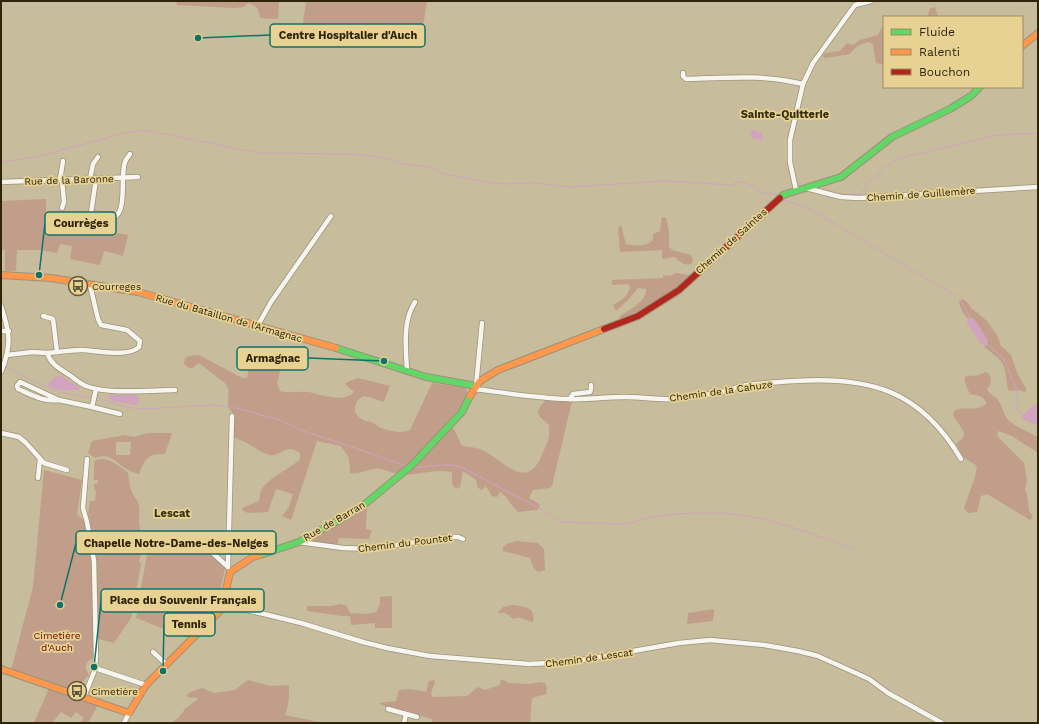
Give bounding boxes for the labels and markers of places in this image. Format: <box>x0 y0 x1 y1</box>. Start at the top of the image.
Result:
callout: Centre Hospitalier d'Auch <box>270 24 425 47</box>
callout: Courrèges <box>45 212 116 235</box>
bus stop icon: Courreges <box>67 275 89 297</box>
place label: Courreges <box>92 281 141 292</box>
callout: Armagnac <box>237 347 308 370</box>
callout: Chapelle Notre-Dame-des-Neiges <box>76 531 276 554</box>
callout: Place du Souvenir Français <box>101 589 264 612</box>
callout: Tennis <box>164 613 215 636</box>
bus stop icon: Cimetière <box>66 680 88 702</box>
place label: Cimetière <box>91 686 138 697</box>

